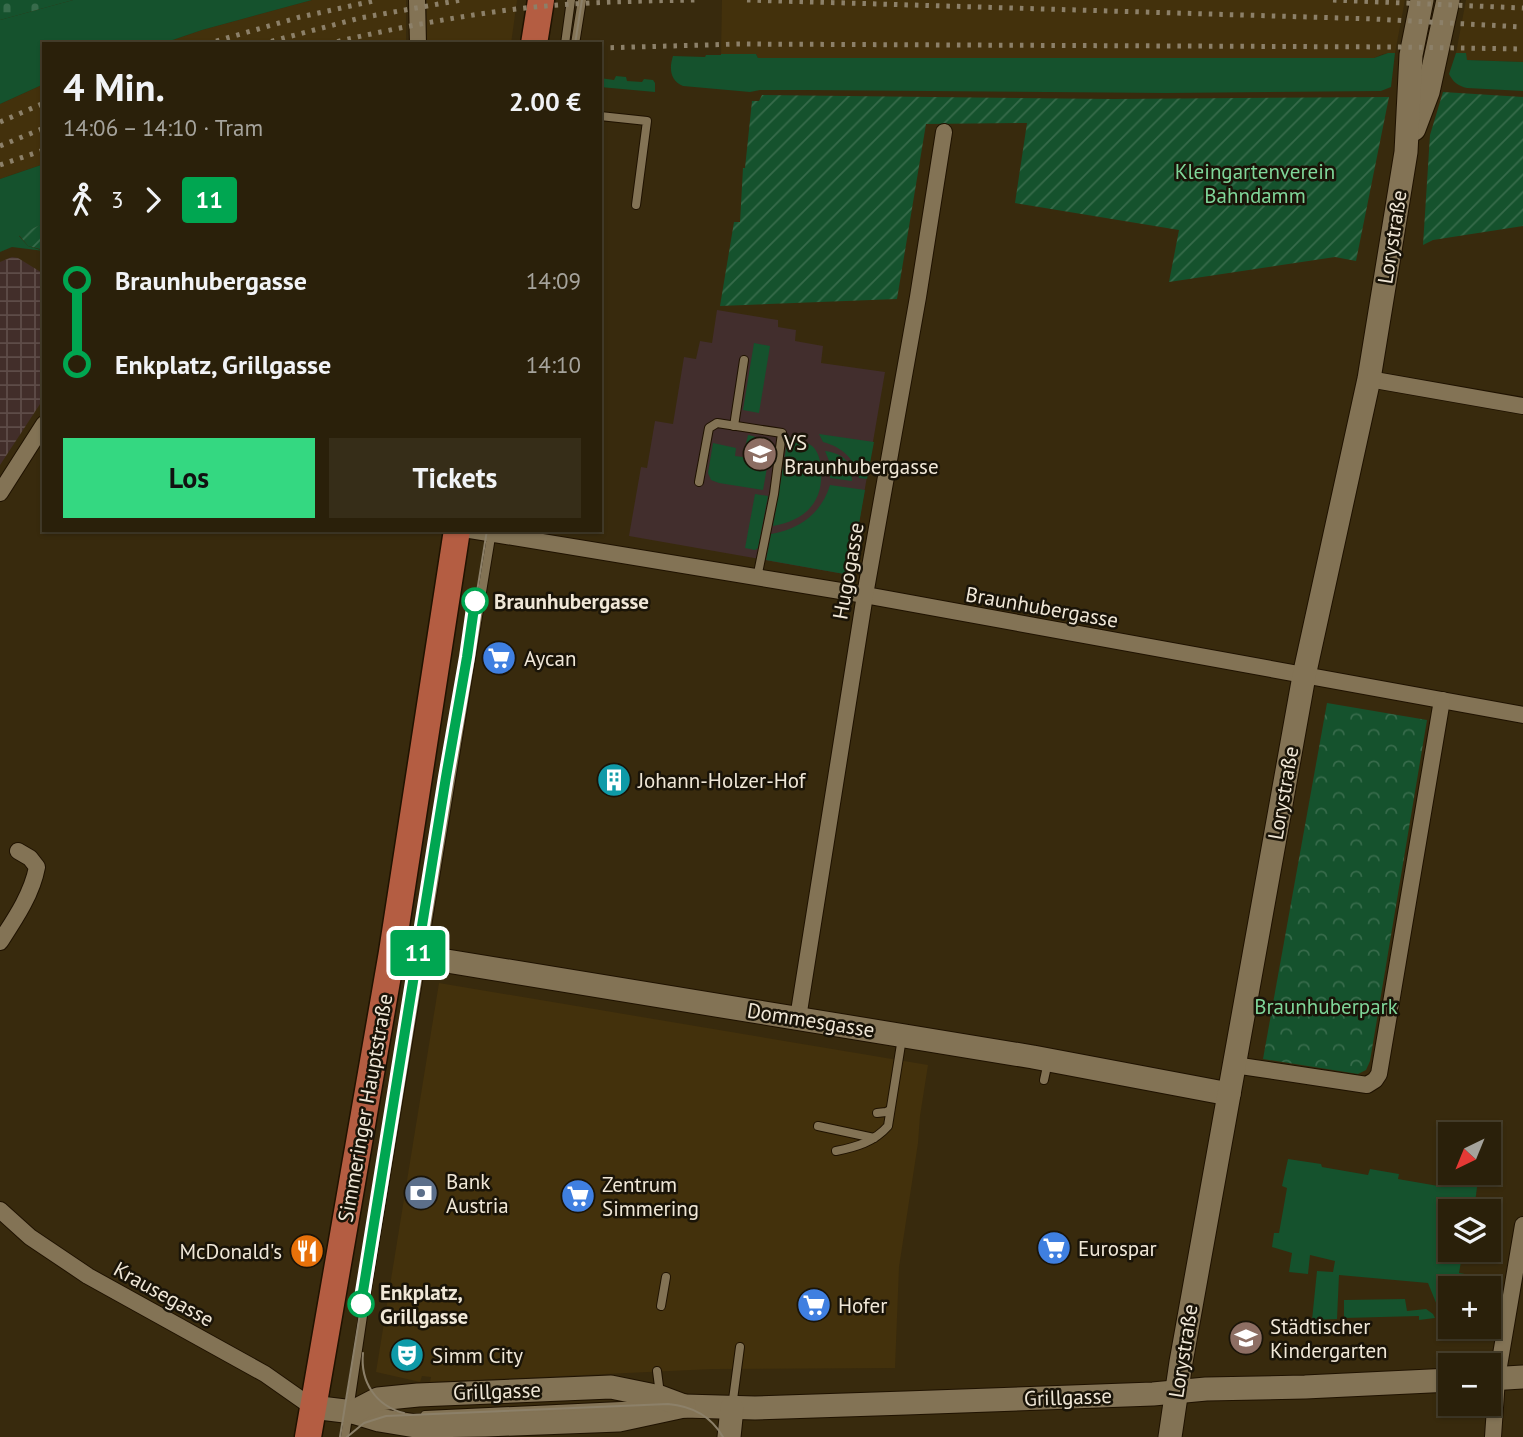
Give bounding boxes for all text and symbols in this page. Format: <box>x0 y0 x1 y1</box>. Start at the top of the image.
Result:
text: 4 Min. <box>63 62 165 111</box>
text: 2.00 € <box>509 85 581 118</box>
text: 14:06 – 14:10 · Tram <box>63 113 263 142</box>
park label: Kleingartenverein Bahndamm <box>1175 158 1335 209</box>
icon: walk <box>63 181 101 219</box>
icon: forward <box>134 181 172 219</box>
text: 11 <box>196 184 223 215</box>
text: 3 <box>111 185 124 214</box>
street label: Lorystraße <box>1371 188 1413 286</box>
text: Braunhubergasse <box>115 264 307 297</box>
text: 14:09 <box>526 266 581 295</box>
text: Enkplatz, Grillgasse <box>115 348 331 381</box>
text: 14:10 <box>526 350 581 379</box>
place label: VS Braunhubergasse <box>783 429 939 480</box>
school or university icon: VS Braunhubergasse <box>741 435 779 473</box>
button: Los <box>63 438 315 518</box>
button: Tickets <box>329 438 581 518</box>
street label: Hugogasse <box>826 520 870 622</box>
street label: Braunhubergasse <box>964 580 1120 634</box>
marker: Braunhubergasse <box>462 588 488 614</box>
place label: Braunhubergasse <box>494 588 649 615</box>
supermarket icon: Aycan <box>480 639 518 677</box>
place label: Aycan <box>524 645 576 672</box>
street label: Lorystraße <box>1262 744 1304 842</box>
building icon: Johann-Holzer-Hof <box>595 761 633 799</box>
place label: Johann-Holzer-Hof <box>637 767 807 794</box>
line badge: 11 <box>386 930 450 976</box>
text: 11 <box>404 937 432 968</box>
street label: Simmeringer Hauptstraße <box>332 992 398 1224</box>
park label: Braunhuberpark <box>1254 993 1398 1020</box>
street label: Dommesgasse <box>745 997 877 1043</box>
north arrow <box>1438 1122 1502 1185</box>
map controls <box>1438 1122 1501 1416</box>
place label: Bank Austria <box>446 1168 509 1219</box>
place label: Zentrum Simmering <box>602 1171 699 1222</box>
bank icon: Bank Austria <box>402 1174 440 1212</box>
supermarket icon: Zentrum Simmering <box>559 1177 597 1215</box>
button: layers <box>1438 1199 1501 1262</box>
supermarket icon: Eurospar <box>1035 1229 1073 1267</box>
restaurant icon: McDonald's <box>288 1232 326 1270</box>
place label: Eurospar <box>1078 1235 1157 1262</box>
place label: McDonald's <box>179 1238 282 1265</box>
street label: Krausegasse <box>109 1255 219 1333</box>
button: + <box>1438 1276 1501 1339</box>
place label: Enkplatz, Grillgasse <box>380 1279 468 1330</box>
supermarket icon: Hofer <box>795 1286 833 1324</box>
marker: Enkplatz, Grillgasse <box>348 1291 374 1317</box>
place label: Hofer <box>838 1292 887 1319</box>
street label: Lorystraße <box>1162 1302 1204 1400</box>
place label: Städtischer Kindergarten <box>1270 1313 1388 1364</box>
school or university icon: Städtischer Kindergarten <box>1227 1319 1265 1357</box>
theatre icon: Simm City <box>388 1336 426 1374</box>
place label: Simm City <box>432 1342 523 1369</box>
button: − <box>1438 1353 1501 1416</box>
street label: Grillgasse <box>453 1376 541 1406</box>
street label: Grillgasse <box>1024 1382 1112 1412</box>

